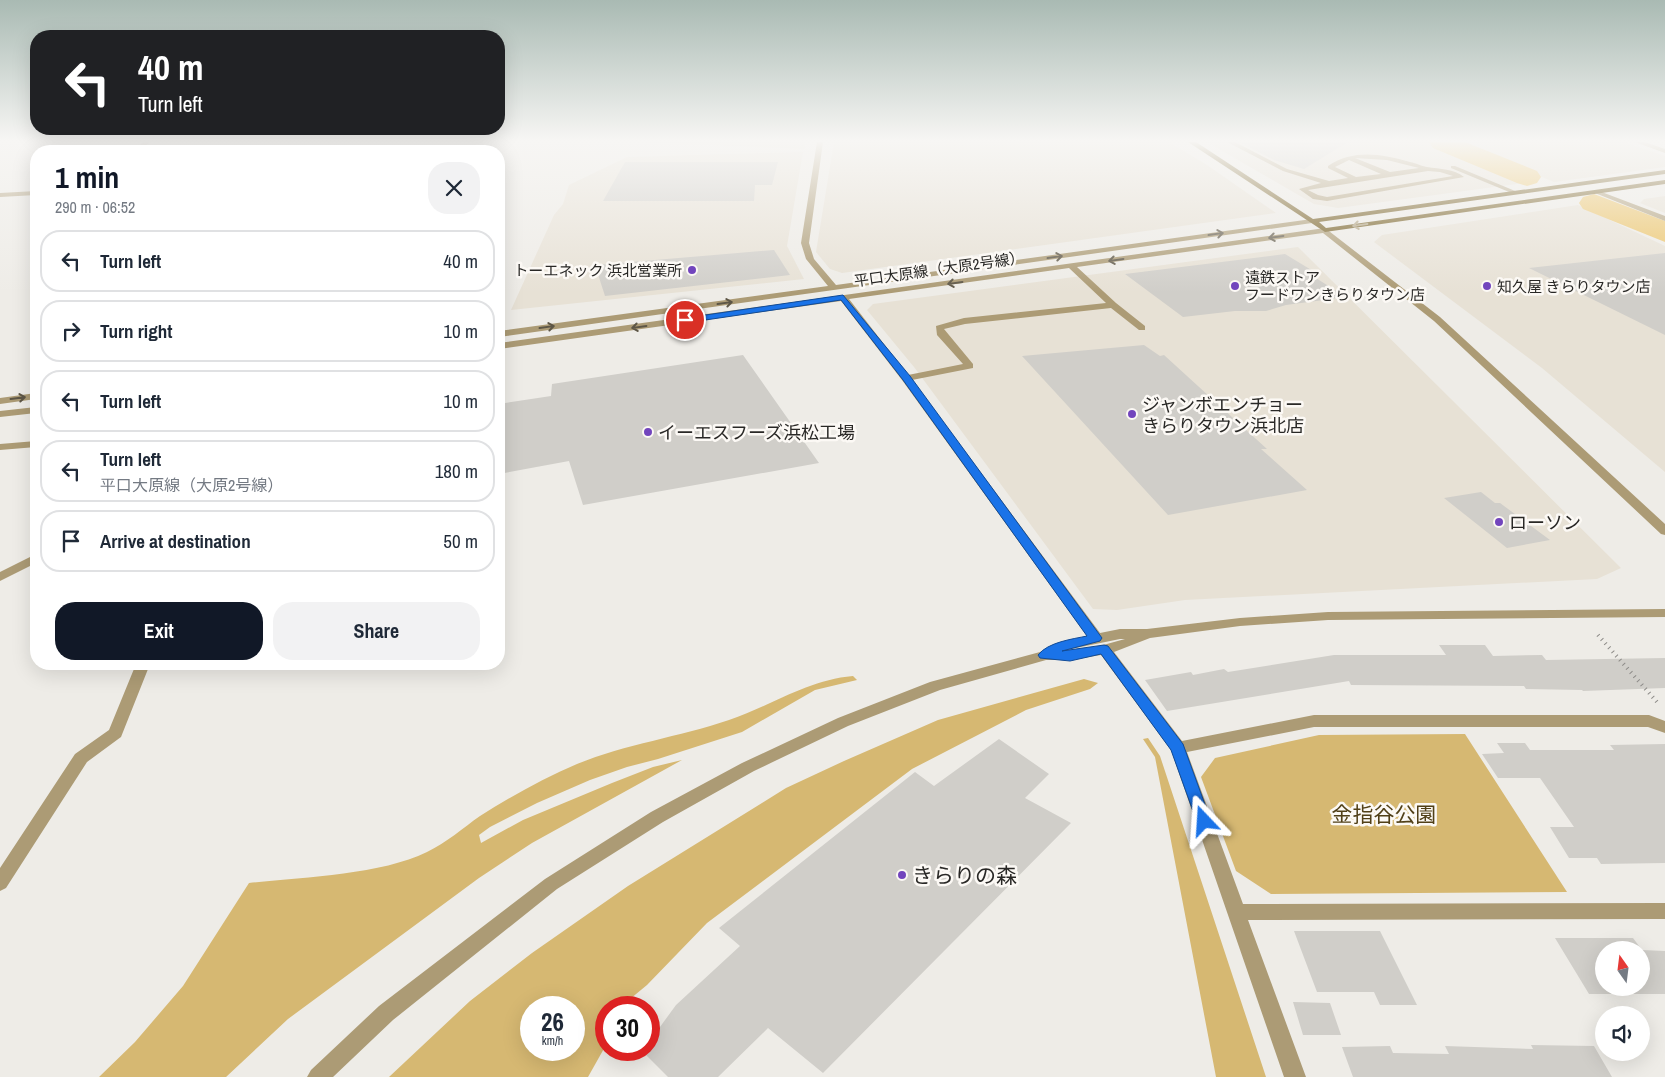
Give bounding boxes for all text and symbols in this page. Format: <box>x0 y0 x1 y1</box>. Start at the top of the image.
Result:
text: 40 m <box>138 44 203 91</box>
icon: left <box>55 50 120 115</box>
text: Turn left <box>138 89 203 119</box>
text: 1 min <box>55 157 119 197</box>
button: close <box>428 162 480 214</box>
text: 290 m · 06:52 <box>55 196 135 218</box>
one-way arrow <box>1352 221 1368 231</box>
one-way arrow <box>1208 229 1224 239</box>
one-way arrow <box>1269 233 1285 243</box>
icon: left <box>57 247 85 275</box>
street label: 平口大原線（大原2号線） <box>852 247 1026 291</box>
text: Turn left <box>100 248 161 274</box>
text: 40 m <box>443 248 478 274</box>
one-way arrow <box>1047 252 1063 262</box>
one-way arrow <box>1108 256 1124 266</box>
place label: トーエネック 浜北営業所 <box>514 260 682 281</box>
marker: トーエネック 浜北営業所 <box>686 264 698 276</box>
place label: 遠鉄ストア フードワンきらりタウン店 <box>1245 267 1425 305</box>
place label: 知久屋 きらりタウン店 <box>1497 276 1650 297</box>
one-way arrow <box>947 278 963 288</box>
marker: 遠鉄ストア フードワンきらりタウン店 <box>1229 280 1241 292</box>
marker: 知久屋 きらりタウン店 <box>1481 280 1493 292</box>
one-way arrow <box>717 297 733 307</box>
pin <box>664 299 706 341</box>
icon: arrive <box>671 306 699 334</box>
icon: right <box>57 317 85 345</box>
text: Turn right <box>100 318 172 344</box>
text: 10 m <box>443 318 478 344</box>
one-way arrow <box>539 322 555 332</box>
one-way arrow <box>631 322 647 332</box>
icon: left <box>57 387 85 415</box>
text: Turn left <box>100 388 161 414</box>
text: 10 m <box>443 388 478 414</box>
place label: ジャンボエンチョー きらりタウン浜北店 <box>1142 392 1304 438</box>
one-way arrow <box>10 393 26 403</box>
marker: ジャンボエンチョー きらりタウン浜北店 <box>1126 408 1138 420</box>
place label: イーエスフーズ浜松工場 <box>658 420 855 445</box>
marker: イーエスフーズ浜松工場 <box>642 426 654 438</box>
text: Turn left <box>100 446 161 472</box>
icon: left <box>57 457 85 485</box>
text: 180 m <box>435 458 478 484</box>
text: 平口大原線（大原2号線） <box>100 474 283 496</box>
place label: ローソン <box>1509 510 1581 535</box>
marker: ローソン <box>1493 516 1505 528</box>
icon: arrive <box>57 527 85 555</box>
text: Arrive at destination <box>100 528 251 554</box>
text: 50 m <box>443 528 478 554</box>
button: Exit <box>55 602 263 660</box>
button: Share <box>273 602 480 660</box>
position arrow <box>1177 794 1229 846</box>
park label: 金指谷公園 <box>1332 800 1437 829</box>
place label: きらりの森 <box>912 861 1017 890</box>
marker: きらりの森 <box>896 869 908 881</box>
north arrow <box>1595 941 1650 996</box>
map controls <box>1595 941 1650 1061</box>
speed limit sign: 30 <box>595 996 660 1061</box>
text: 26 <box>541 1005 564 1039</box>
button: sound <box>1595 1006 1650 1061</box>
text: km/h <box>542 1033 563 1049</box>

